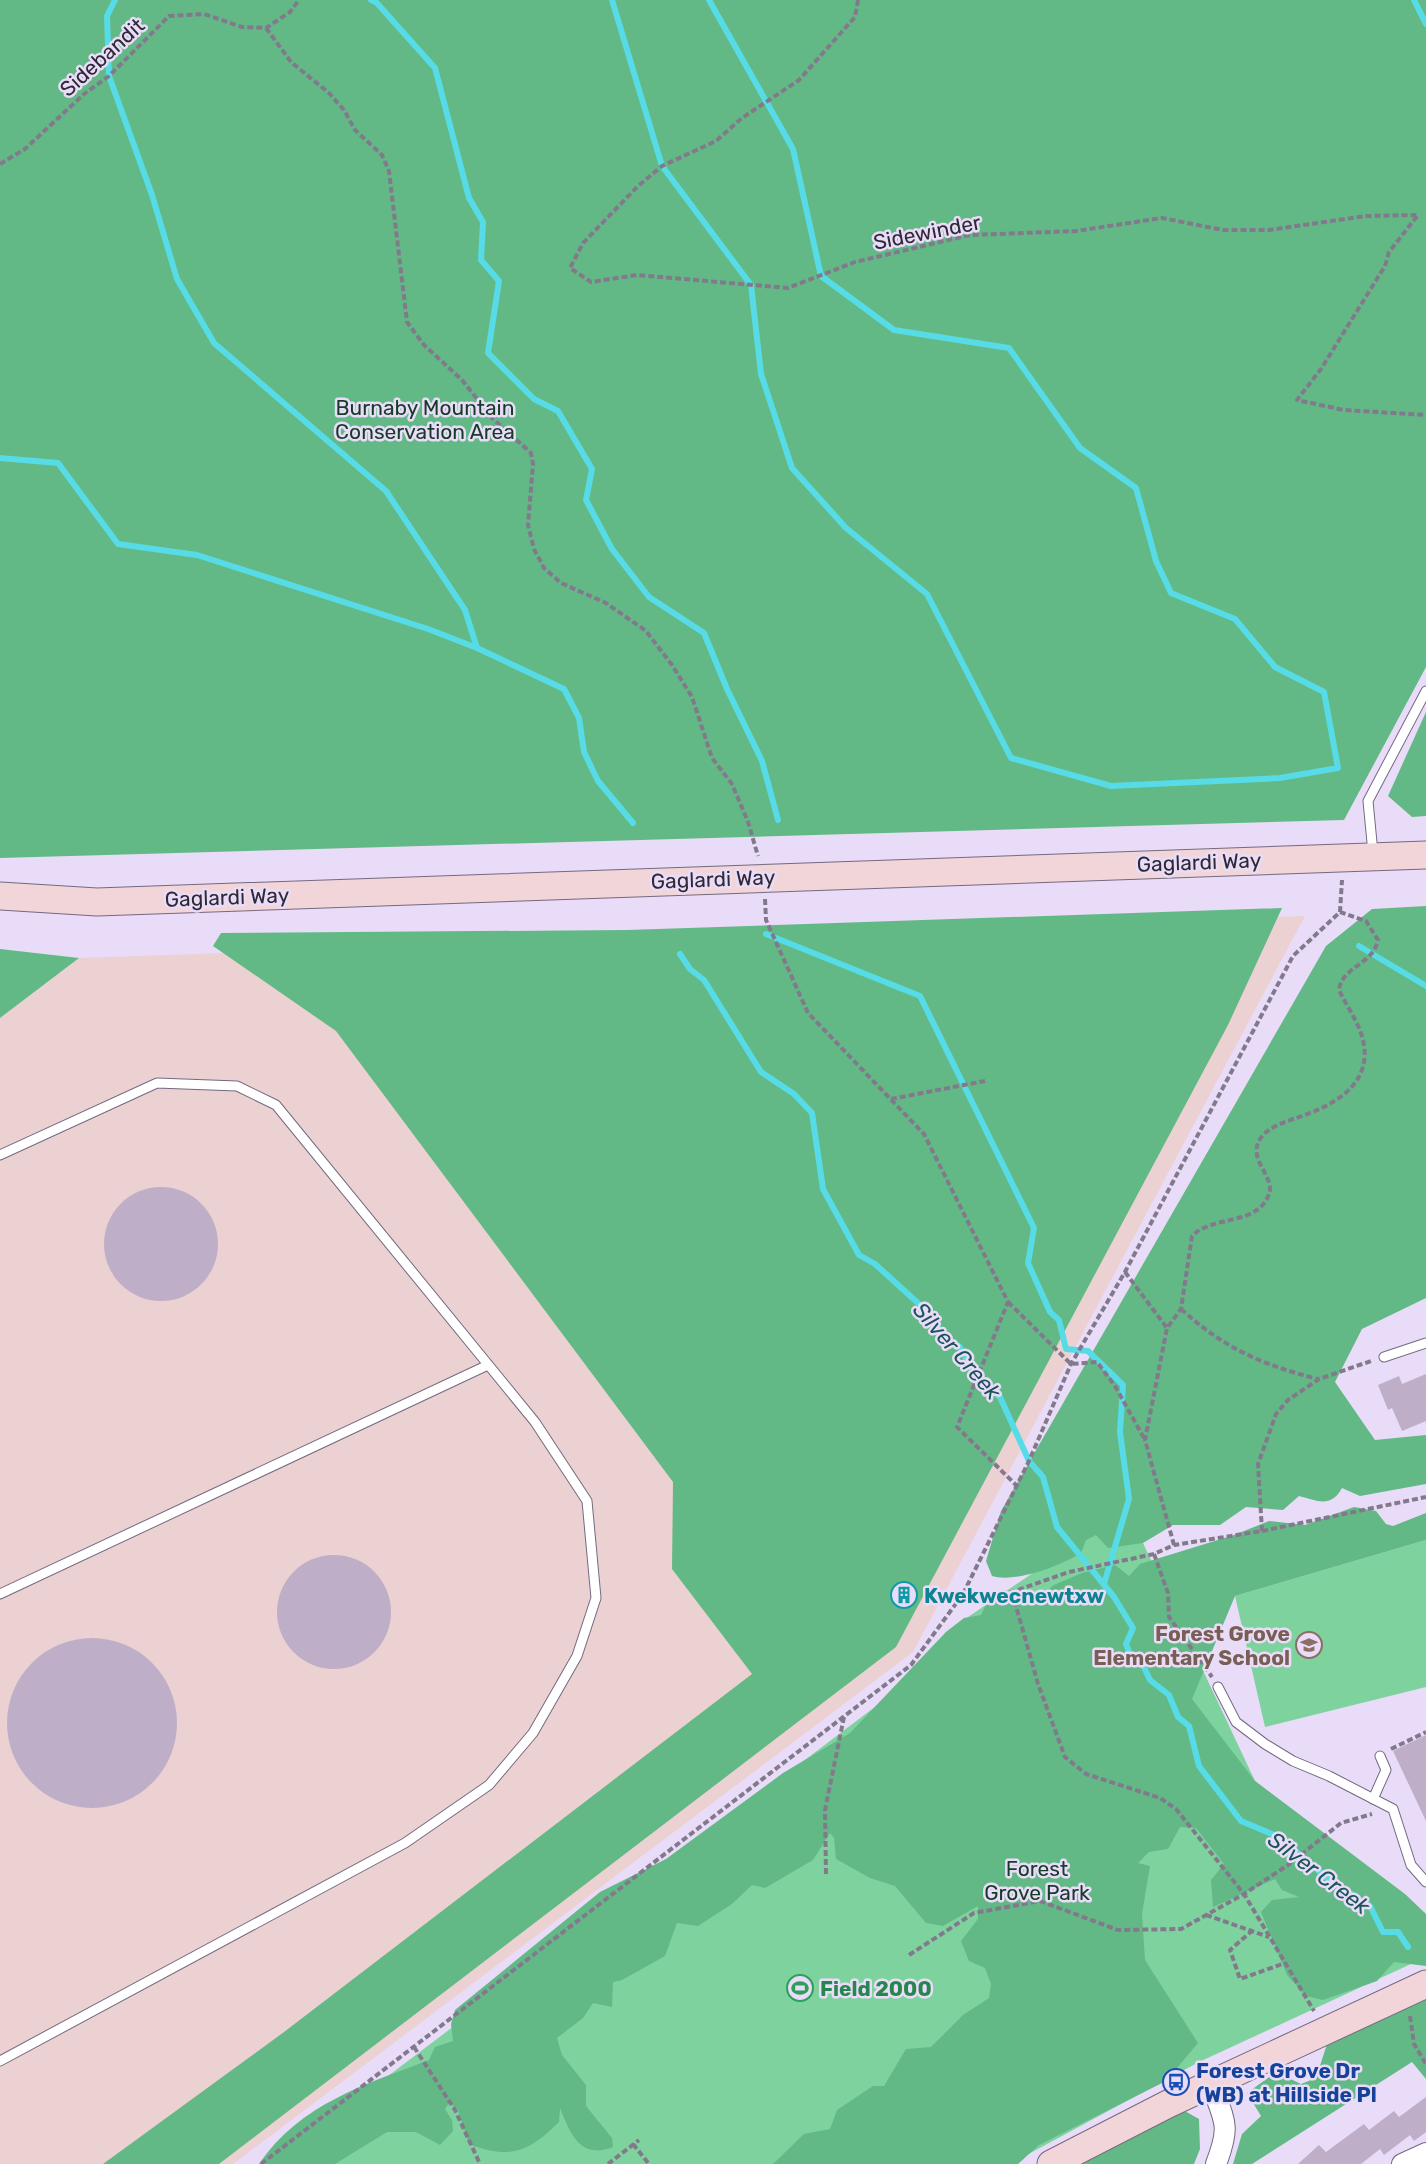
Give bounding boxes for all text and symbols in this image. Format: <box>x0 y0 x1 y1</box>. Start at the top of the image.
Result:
street label: Sidebandit <box>55 13 149 101</box>
street label: Sidewinder <box>871 209 983 255</box>
park label: Burnaby Mountain Conservation Area <box>335 395 515 444</box>
street label: Gaglardi Way <box>1136 847 1262 877</box>
street label: Gaglardi Way <box>650 864 776 894</box>
street label: Gaglardi Way <box>164 882 290 912</box>
water label: Silver Creek <box>907 1297 1007 1406</box>
building icon: Kwekwecnewtxw <box>889 1580 919 1610</box>
place label: Kwekwecnewtxw <box>924 1583 1105 1608</box>
place label: Forest Grove Elementary School <box>1093 1621 1290 1670</box>
school or university icon: Forest Grove Elementary School <box>1294 1630 1324 1660</box>
water label: Silver Creek <box>1263 1826 1376 1920</box>
park label: Forest Grove Park <box>984 1856 1090 1905</box>
sports icon: Field 2000 <box>785 1973 815 2003</box>
place label: Field 2000 <box>820 1976 932 2001</box>
place label: Forest Grove Dr (WB) at Hillside Pl <box>1196 2058 1377 2107</box>
bus stop icon: Forest Grove Dr (WB) at Hillside Pl <box>1161 2067 1191 2097</box>

